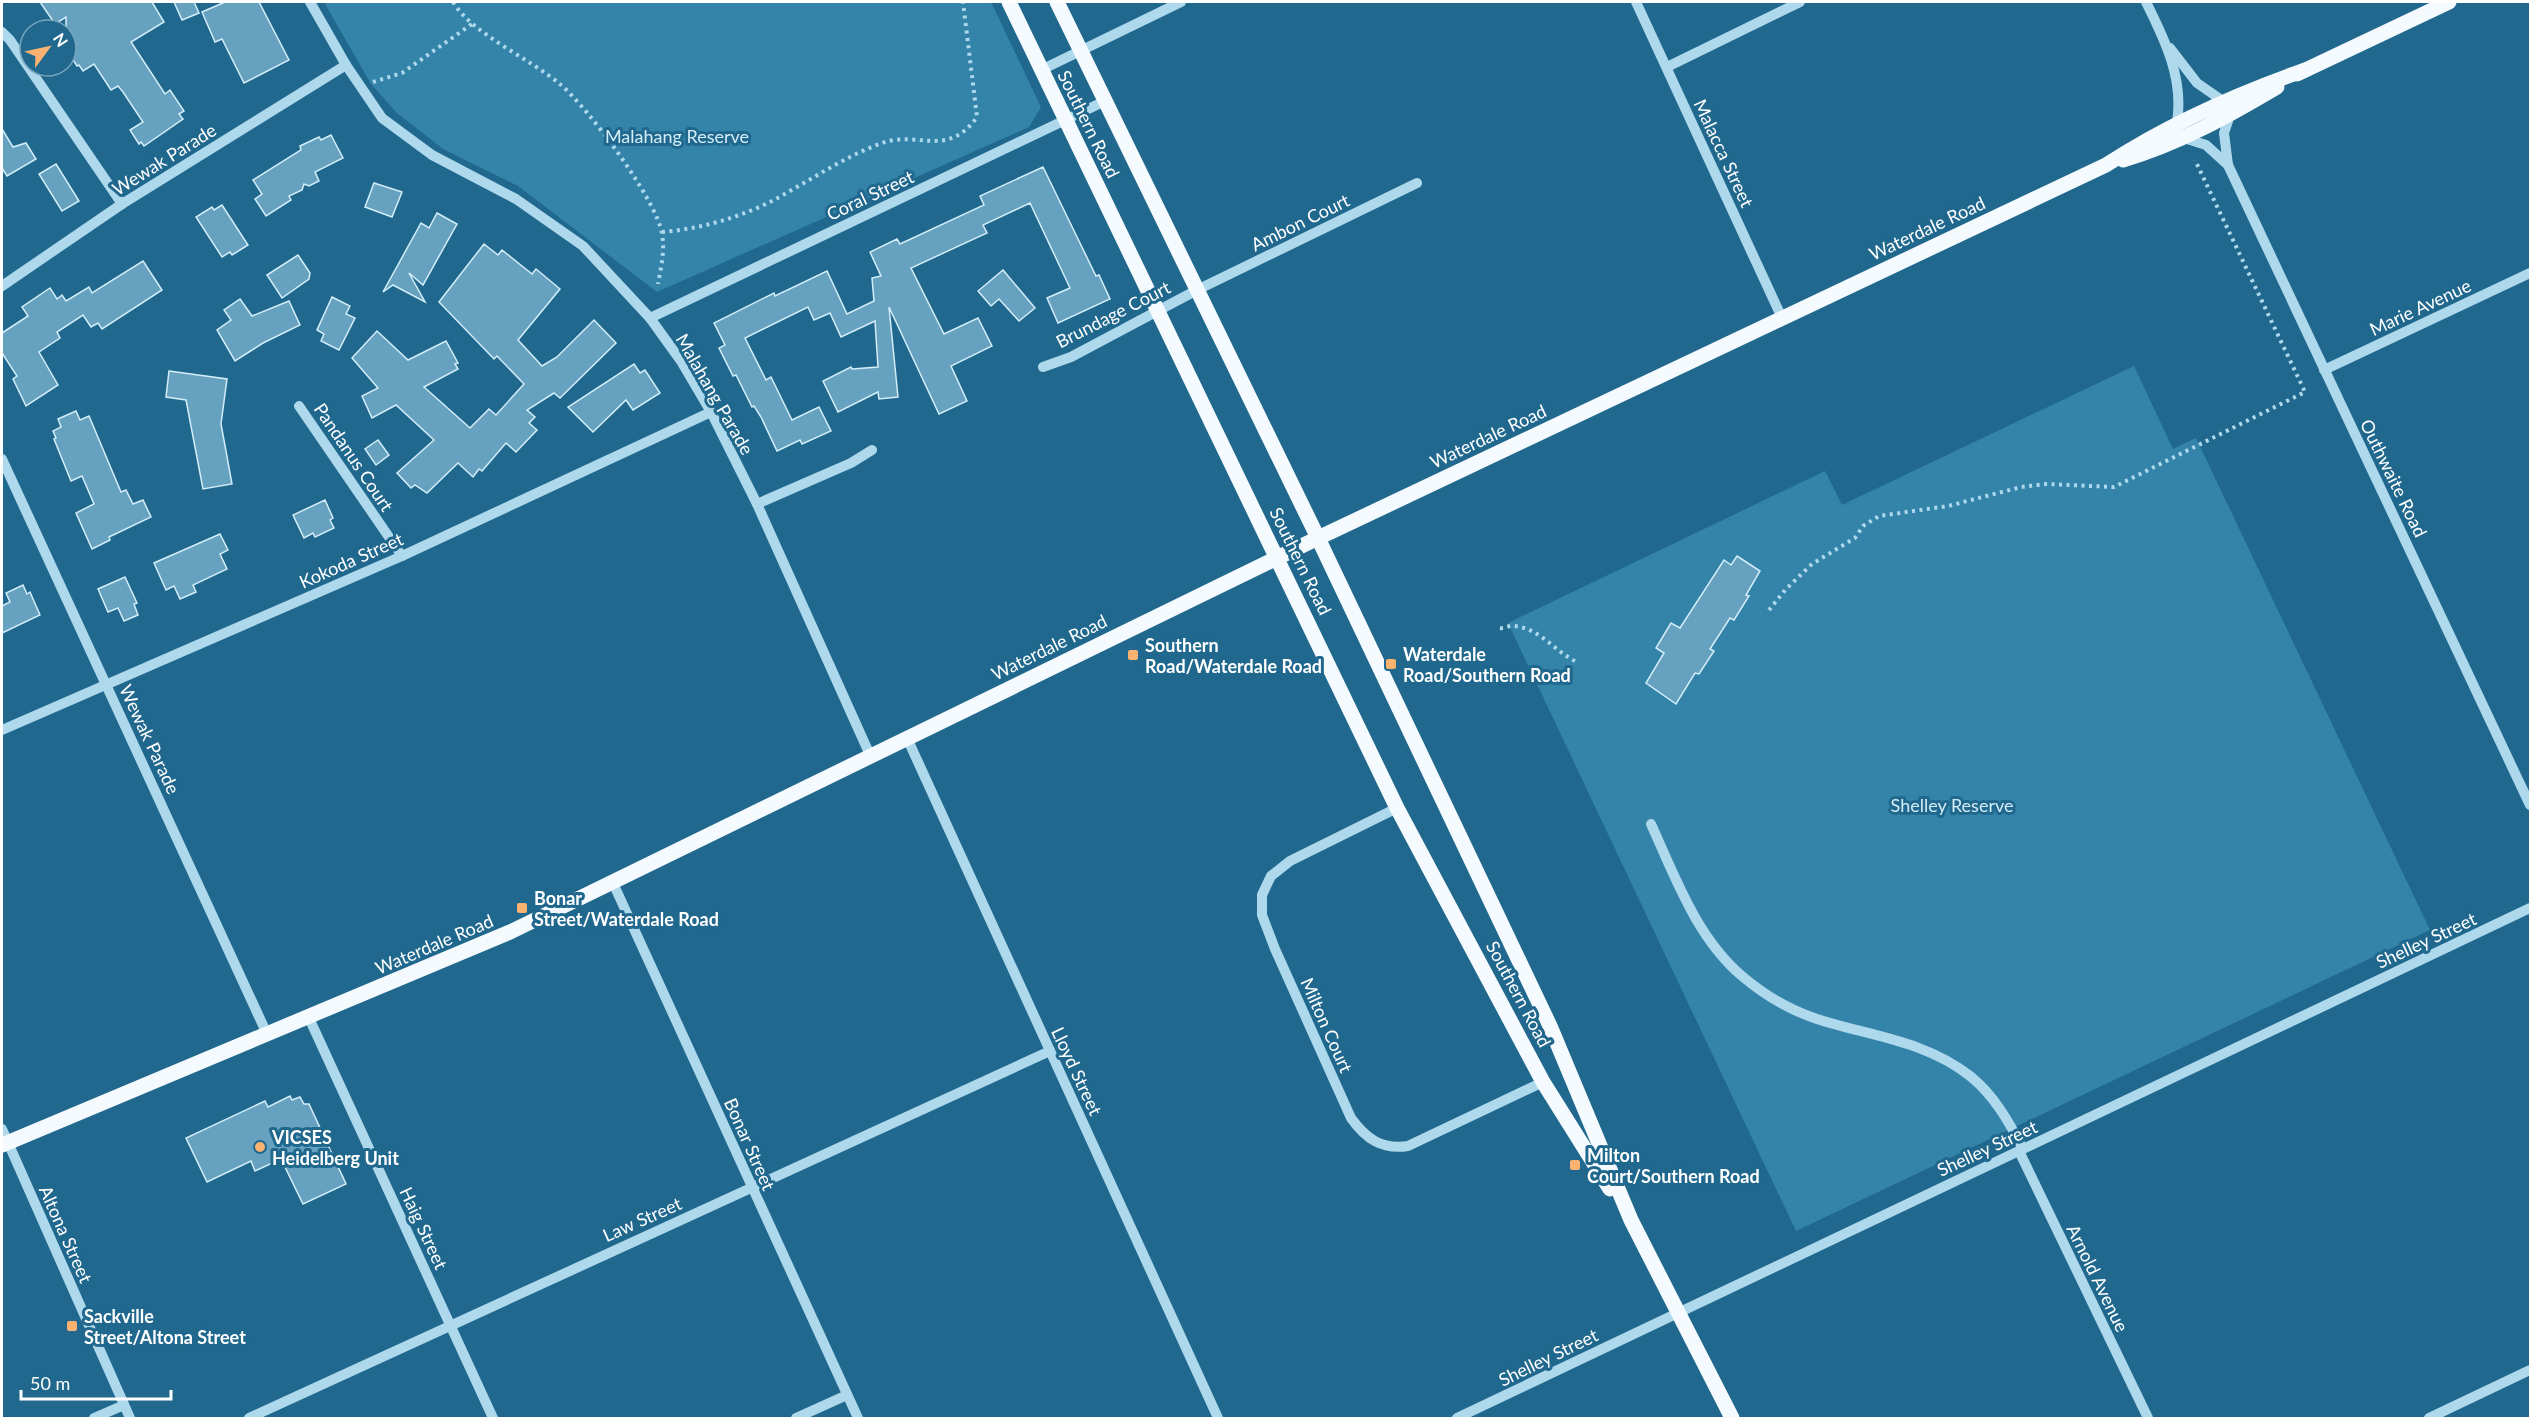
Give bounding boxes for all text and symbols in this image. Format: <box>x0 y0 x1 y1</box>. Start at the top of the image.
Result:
north arrow <box>18 18 78 78</box>
text: N <box>50 29 72 50</box>
street label: Southern Road <box>1053 67 1125 181</box>
street label: Malacca Street <box>1689 96 1759 211</box>
street label: Wewak Parade <box>108 118 220 200</box>
park label: Malahang Reserve <box>605 125 749 147</box>
street label: Coral Street <box>823 165 918 225</box>
street label: Ambon Court <box>1247 188 1353 255</box>
street label: Waterdale Road <box>1865 191 1989 265</box>
street label: Marie Avenue <box>2366 274 2474 340</box>
street label: Brundage Court <box>1052 275 1174 352</box>
street label: Malahang Parade <box>671 330 759 458</box>
street label: Pandanus Court <box>310 399 399 516</box>
street label: Waterdale Road <box>1426 399 1550 473</box>
street label: Outhwaite Road <box>2356 415 2432 541</box>
street label: Southern Road <box>1265 504 1337 618</box>
street label: Kokoda Street <box>296 527 407 593</box>
street label: Waterdale Road <box>988 610 1110 684</box>
place label: Southern Road/Waterdale Road <box>1145 634 1322 677</box>
place label: Waterdale Road/Southern Road <box>1403 643 1571 686</box>
marker: Southern Road/Waterdale Road <box>1126 648 1140 662</box>
marker: Waterdale Road/Southern Road <box>1384 657 1398 671</box>
street label: Wewak Parade <box>115 681 185 797</box>
park label: Shelley Reserve <box>1891 794 2013 816</box>
place label: Bonar Street/Waterdale Road <box>534 887 719 930</box>
marker: Bonar Street/Waterdale Road <box>515 901 529 915</box>
street label: Shelley Street <box>2373 907 2480 973</box>
street label: Waterdale Road <box>372 909 496 979</box>
street label: Southern Road <box>1482 937 1556 1051</box>
street label: Milton Court <box>1296 974 1358 1076</box>
street label: Lloyd Street <box>1047 1024 1107 1119</box>
street label: Bonar Street <box>720 1094 780 1194</box>
street label: Shelley Street <box>1934 1115 2041 1181</box>
place label: VICSES Heidelberg Unit <box>271 1126 399 1169</box>
marker: VICSES Heidelberg Unit <box>253 1140 267 1154</box>
place label: Milton Court/Southern Road <box>1587 1144 1760 1187</box>
marker: Milton Court/Southern Road <box>1568 1158 1582 1172</box>
street label: Altona Street <box>35 1182 97 1286</box>
street label: Haig Street <box>395 1183 453 1273</box>
street label: Law Street <box>599 1192 685 1246</box>
street label: Arnold Avenue <box>2062 1221 2134 1335</box>
place label: Sackville Street/Altona Street <box>84 1305 246 1348</box>
marker: Sackville Street/Altona Street <box>65 1319 79 1333</box>
street label: Shelley Street <box>1495 1323 1602 1391</box>
scale bar <box>21 1363 171 1401</box>
text: 50 m <box>30 1372 70 1394</box>

